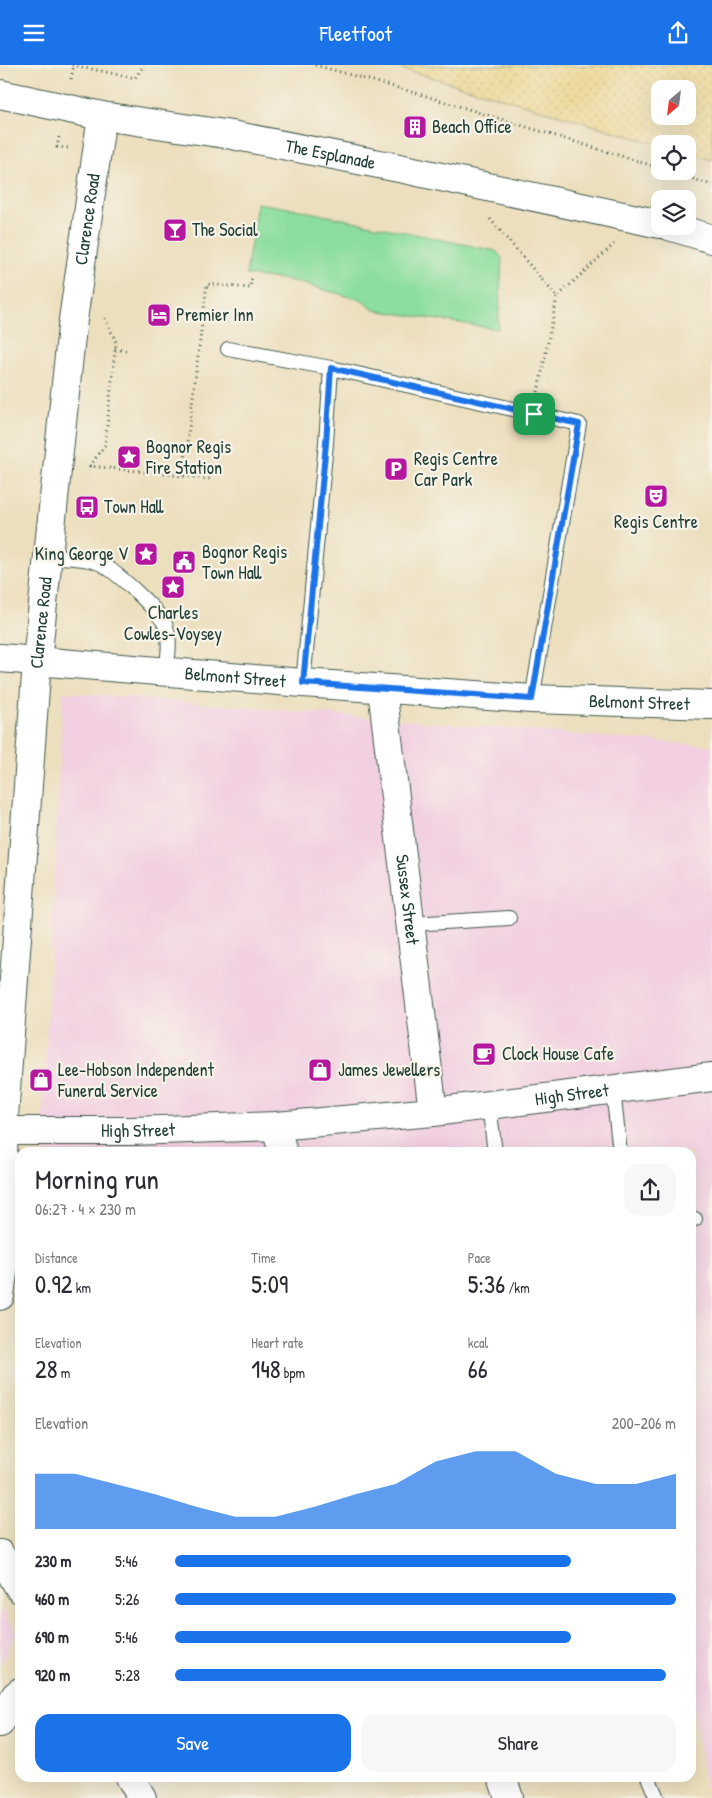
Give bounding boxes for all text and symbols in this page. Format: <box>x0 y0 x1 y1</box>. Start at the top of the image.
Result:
text: Fleetfoot <box>320 18 392 48</box>
icon: menu <box>20 19 48 47</box>
icon: share <box>664 19 692 47</box>
north arrow <box>651 80 696 125</box>
map controls <box>651 80 696 235</box>
building icon: Beach Office <box>402 114 428 140</box>
place label: Beach Office <box>432 114 512 139</box>
street label: The Esplanade <box>283 133 378 175</box>
button: locate <box>651 135 696 180</box>
street label: Clarence Road <box>68 172 106 267</box>
button: layers <box>651 190 696 235</box>
bar icon: The Social <box>162 217 188 243</box>
place label: The Social <box>192 217 258 242</box>
hotel icon: Premier Inn <box>146 302 172 328</box>
place label: Premier Inn <box>176 302 254 327</box>
pin <box>513 393 555 435</box>
icon: arrive <box>520 400 548 428</box>
place label: Bognor Regis Fire Station <box>145 434 231 480</box>
place icon: Bognor Regis Fire Station <box>116 444 142 470</box>
place label: Regis Centre Car Park <box>414 446 498 492</box>
parking icon: Regis Centre Car Park <box>383 456 409 482</box>
theatre icon: Regis Centre <box>643 483 669 509</box>
bus stop icon: Town Hall <box>74 494 100 520</box>
place label: Town Hall <box>104 494 164 519</box>
place label: Regis Centre <box>614 509 698 534</box>
place label: Bognor Regis Town Hall <box>202 539 287 585</box>
place label: King George V <box>35 541 129 566</box>
place icon: King George V <box>133 541 159 567</box>
public building icon: Bognor Regis Town Hall <box>171 549 197 575</box>
place icon: Charles Cowles-Voysey <box>160 574 186 600</box>
street label: Clarence Road <box>23 576 58 669</box>
place label: Charles Cowles-Voysey <box>124 600 223 646</box>
street label: Belmont Street <box>184 660 287 694</box>
street label: Belmont Street <box>588 688 691 716</box>
street label: Sussex Street <box>390 853 426 947</box>
cafe icon: Clock House Cafe <box>471 1041 497 1067</box>
place label: Clock House Cafe <box>502 1041 614 1066</box>
place label: Lee-Hobson Independent Funeral Service <box>57 1057 215 1103</box>
shop icon: James Jewellers <box>307 1057 333 1083</box>
place label: James Jewellers <box>338 1057 440 1082</box>
shop icon: Lee-Hobson Independent Funeral Service <box>28 1067 54 1093</box>
street label: High Street <box>533 1077 611 1111</box>
street label: High Street <box>101 1116 176 1143</box>
text: Morning run <box>35 1160 159 1198</box>
button: share <box>624 1164 676 1216</box>
text: 06:27 · 4 × 230 m <box>35 1198 136 1220</box>
text: Distance <box>35 1248 78 1267</box>
text: Time <box>251 1248 276 1267</box>
text: Pace <box>468 1248 491 1267</box>
text: 0.92 <box>35 1267 72 1301</box>
text: 5:09 <box>251 1267 288 1301</box>
text: 5:36 <box>468 1267 505 1301</box>
text: km <box>72 1278 91 1297</box>
text: /km <box>505 1278 530 1297</box>
text: Elevation <box>35 1333 82 1352</box>
text: Heart rate <box>251 1333 304 1352</box>
text: kcal <box>468 1333 488 1352</box>
text: 28 <box>35 1352 58 1386</box>
text: 148 <box>251 1352 281 1386</box>
text: 66 <box>468 1352 488 1386</box>
text: m <box>58 1363 70 1382</box>
text: bpm <box>281 1363 305 1382</box>
text: Elevation <box>35 1412 88 1434</box>
text: 200–206 m <box>612 1412 676 1434</box>
text: 230 m <box>35 1550 71 1572</box>
text: 5:46 <box>115 1550 138 1572</box>
text: 460 m <box>35 1588 69 1610</box>
text: 5:26 <box>115 1588 139 1610</box>
text: 690 m <box>35 1626 69 1648</box>
text: 5:46 <box>115 1626 138 1648</box>
text: 920 m <box>35 1664 70 1686</box>
text: 5:28 <box>115 1664 140 1686</box>
button: Save <box>35 1714 351 1772</box>
button: Share <box>361 1714 676 1772</box>

